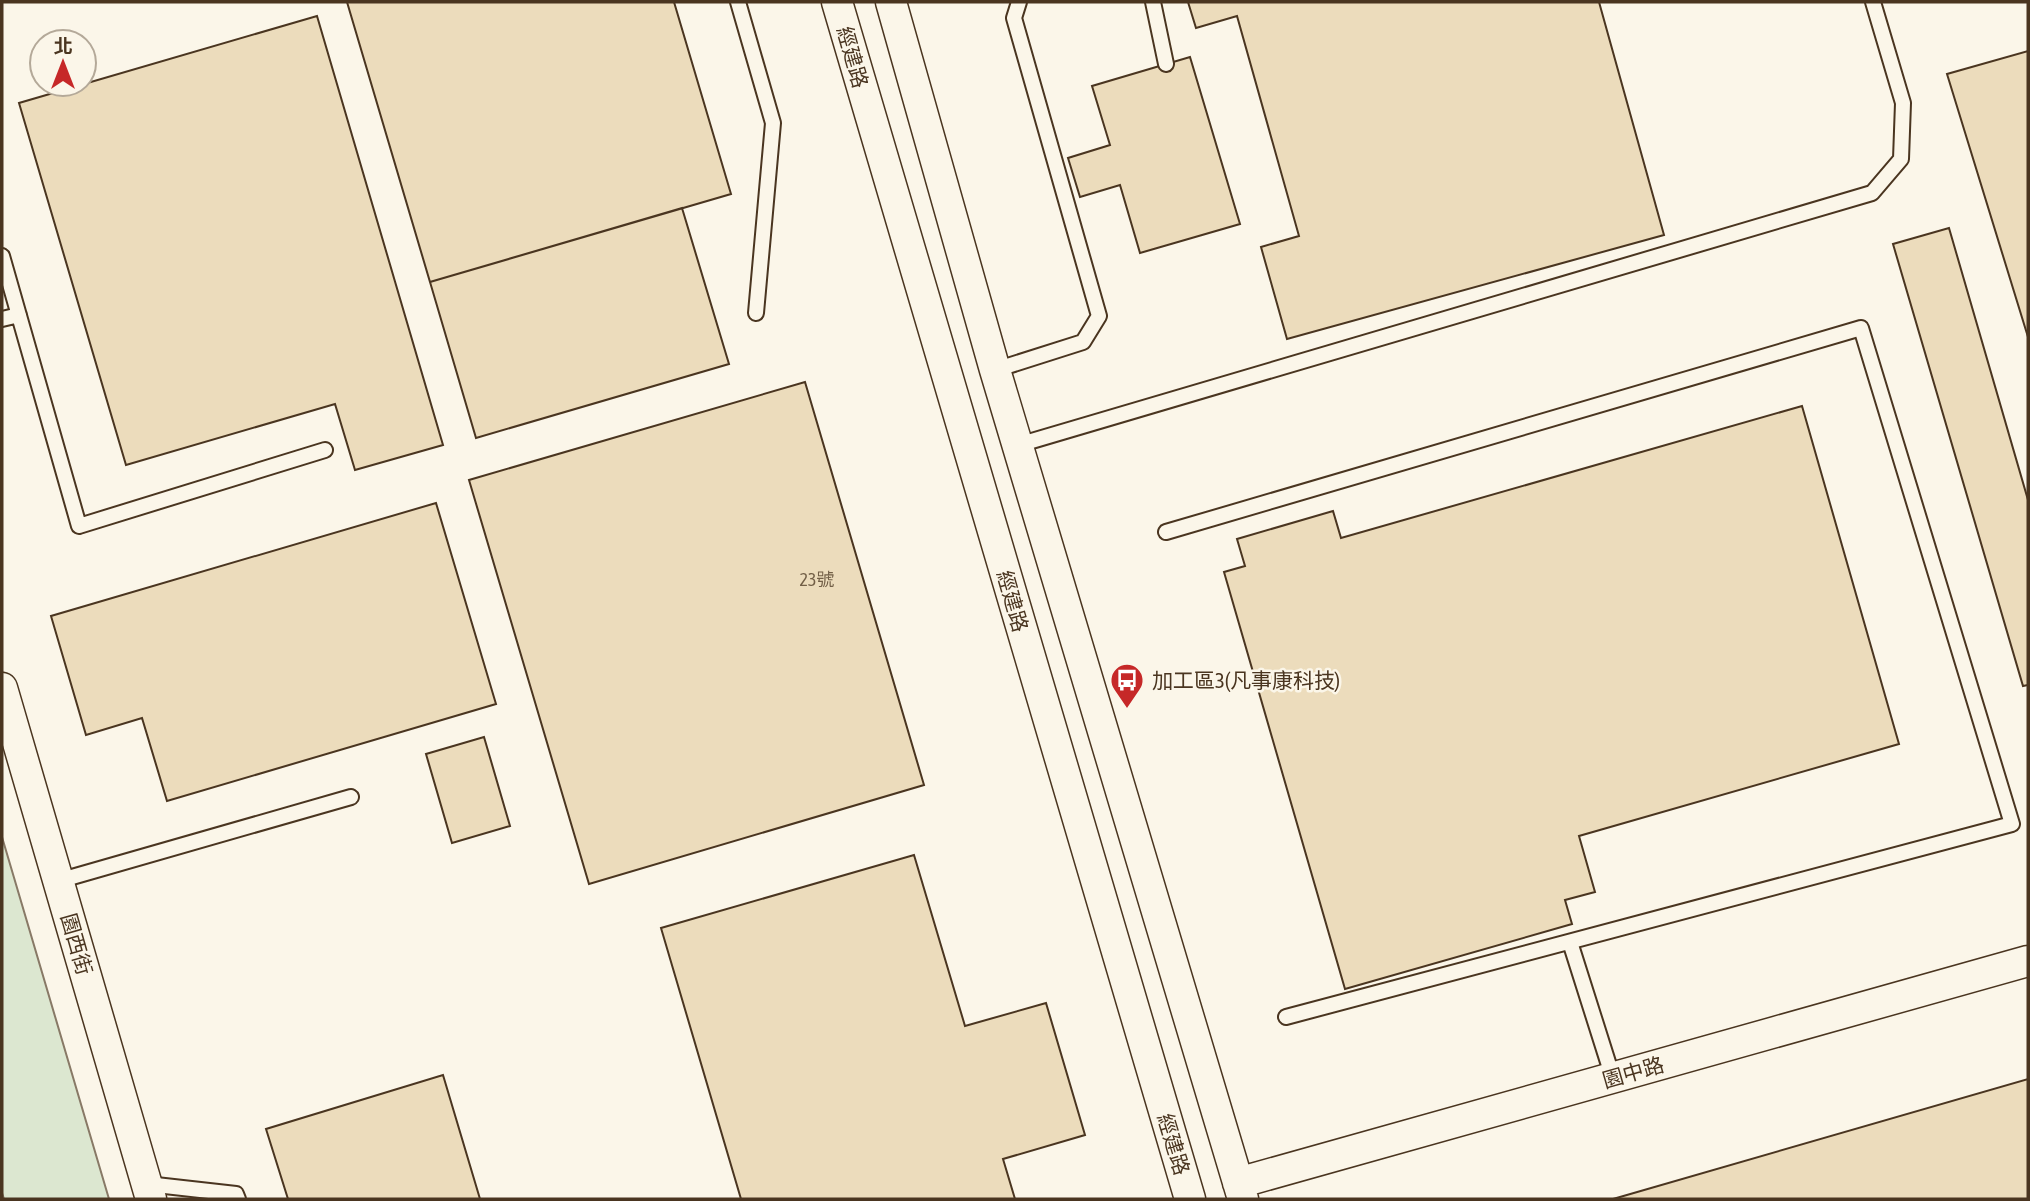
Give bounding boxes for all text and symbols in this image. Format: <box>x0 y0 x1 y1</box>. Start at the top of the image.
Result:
street label: 經建路 <box>833 23 873 91</box>
north arrow <box>28 28 98 98</box>
text: 北 <box>53 35 73 57</box>
street label: 經建路 <box>993 567 1033 635</box>
house number: 23號 <box>800 569 834 590</box>
bus stop icon: 加工區3(凡事康科技) <box>1108 661 1146 710</box>
place label: 加工區3(凡事康科技) <box>1152 668 1340 692</box>
street label: 園西街 <box>57 910 97 978</box>
street label: 園中路 <box>1599 1052 1667 1092</box>
street label: 經建路 <box>1153 1110 1195 1178</box>

